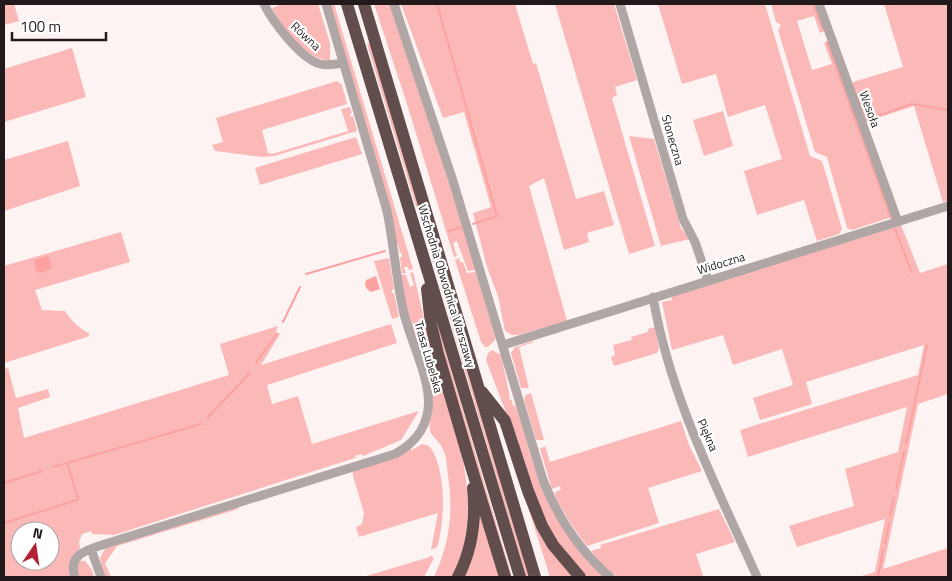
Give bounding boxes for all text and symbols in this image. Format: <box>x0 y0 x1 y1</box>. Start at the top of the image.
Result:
scale bar <box>12 10 106 42</box>
text: 100 m <box>20 15 61 38</box>
street label: Równa <box>287 17 325 55</box>
street label: Wesoła <box>855 88 885 130</box>
street label: Słoneczna <box>657 112 689 168</box>
street label: Wschodnia Obwodnica Warszawy <box>413 202 481 370</box>
street label: Widoczna <box>695 247 747 279</box>
street label: Trasa Lubelska <box>410 319 448 395</box>
street label: Piękna <box>692 416 724 454</box>
north arrow <box>10 521 60 571</box>
text: N <box>31 522 45 544</box>

